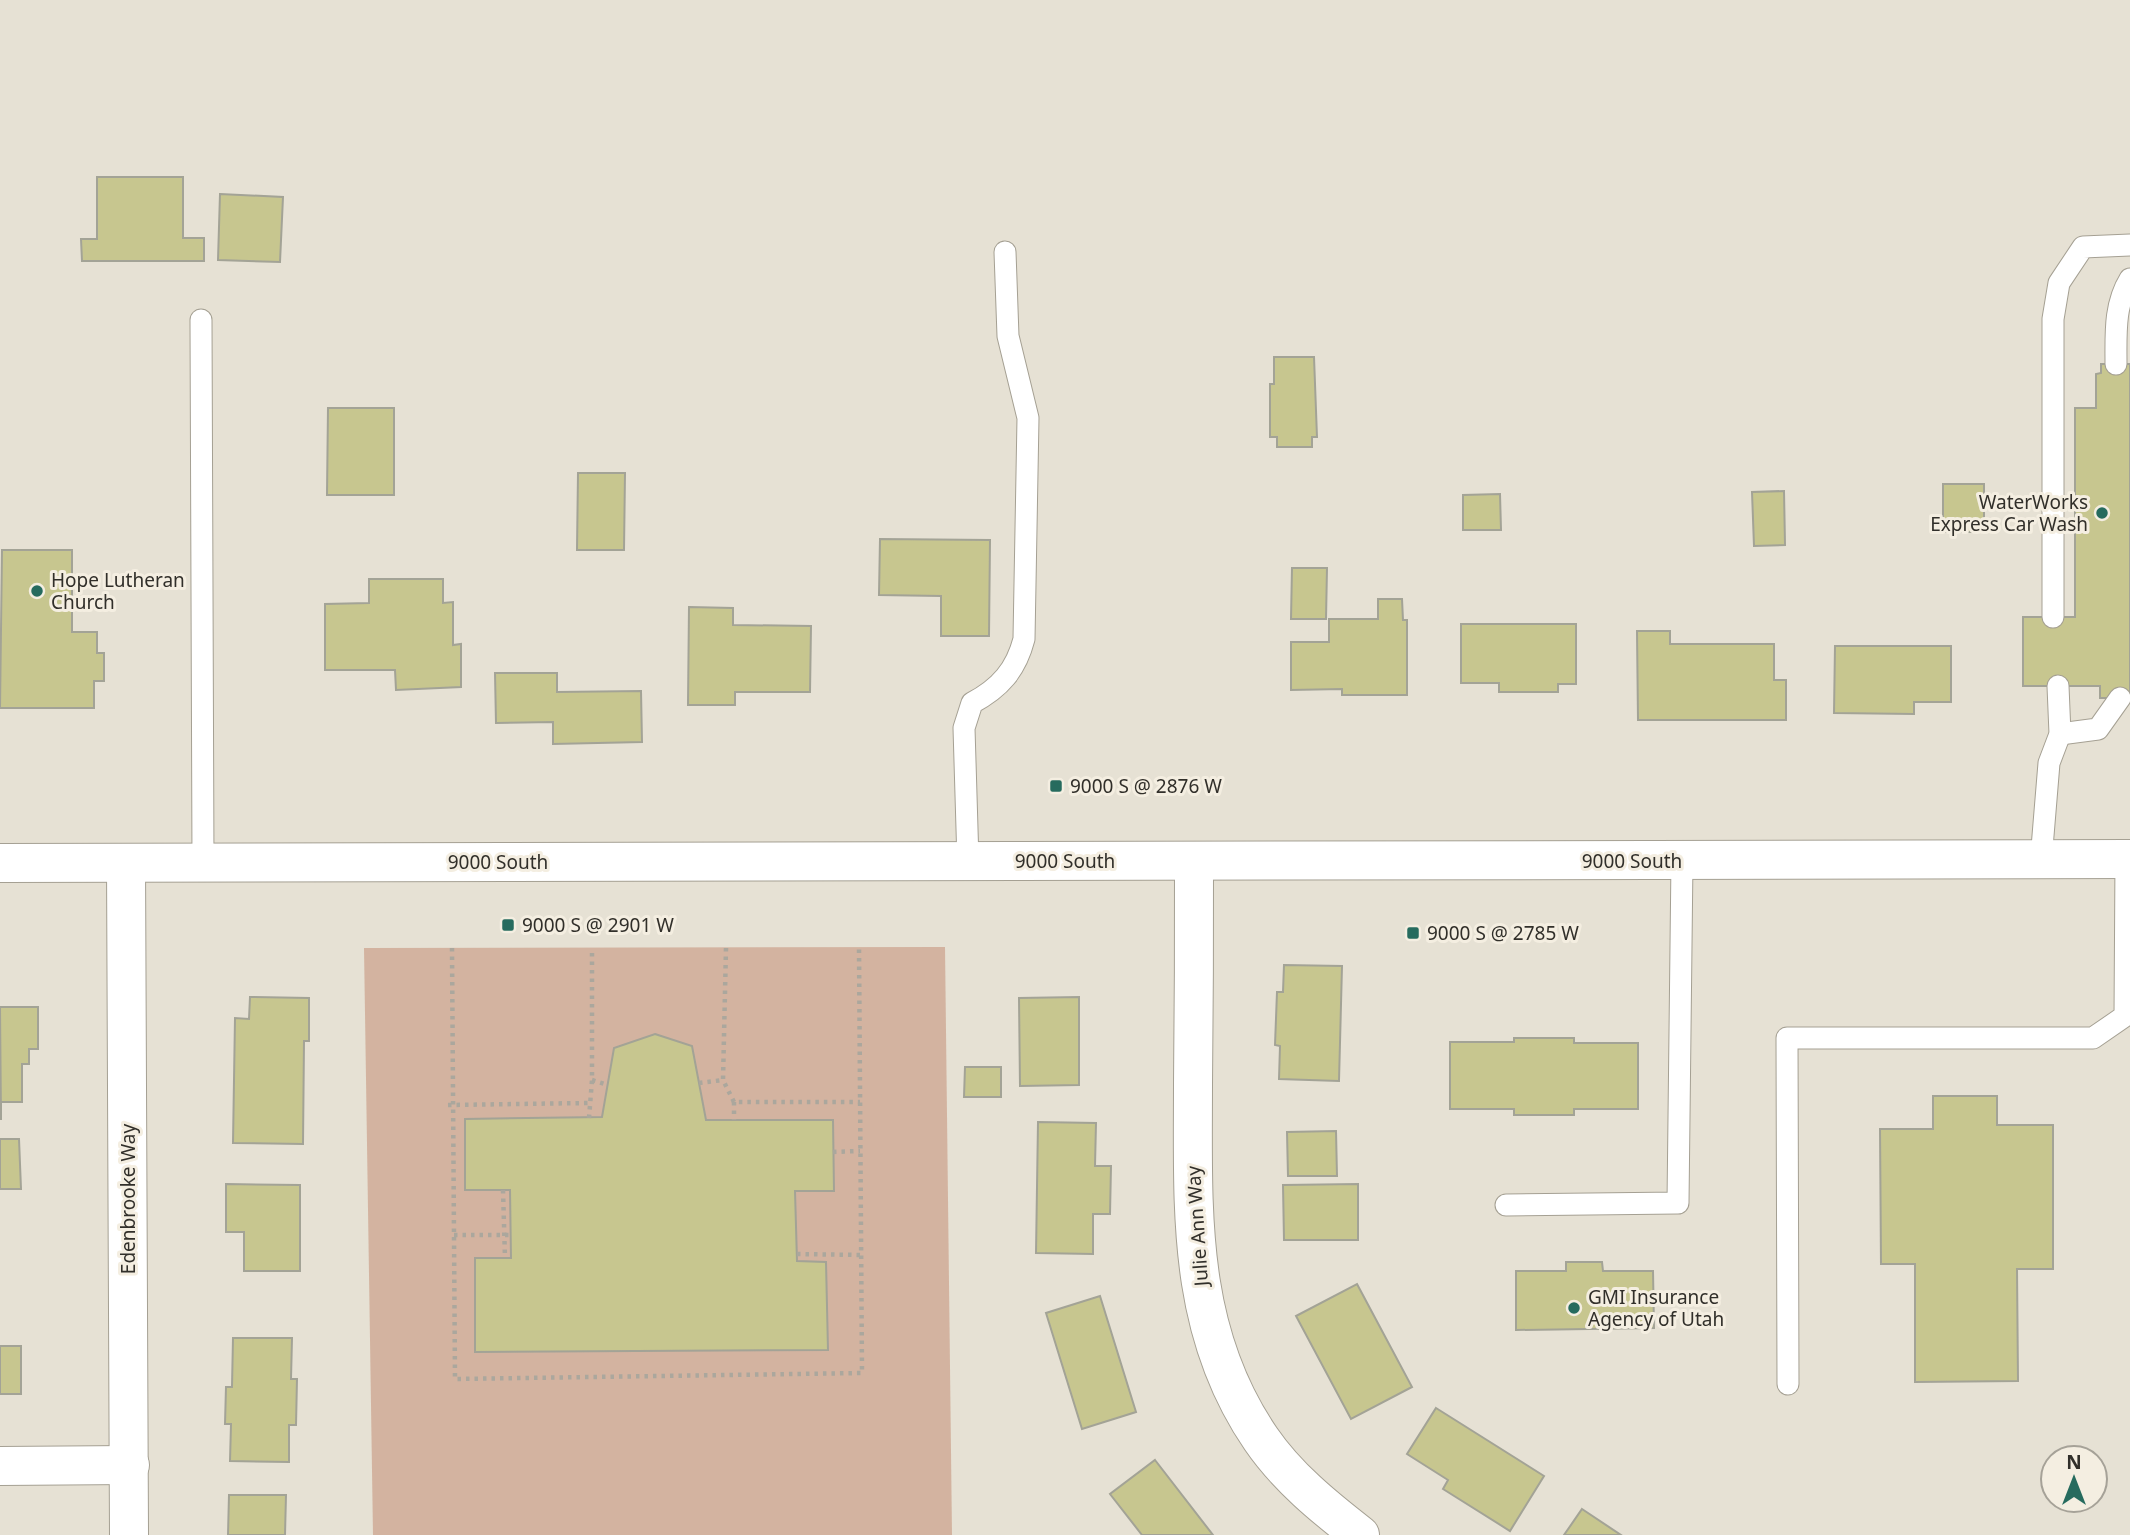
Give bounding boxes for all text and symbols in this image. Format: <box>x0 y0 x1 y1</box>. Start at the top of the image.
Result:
place label: WaterWorks Express Car Wash <box>1930 489 2088 537</box>
marker: WaterWorks Express Car Wash <box>2094 505 2110 521</box>
place label: Hope Lutheran Church <box>51 567 185 615</box>
marker: Hope Lutheran Church <box>29 583 45 599</box>
place label: 9000 S @ 2876 W <box>1070 773 1222 799</box>
marker: 9000 S @ 2876 W <box>1048 778 1064 794</box>
street label: 9000 South <box>1015 848 1115 874</box>
street label: 9000 South <box>1582 848 1682 874</box>
street label: 9000 South <box>448 849 548 875</box>
place label: 9000 S @ 2901 W <box>522 912 674 938</box>
marker: 9000 S @ 2901 W <box>500 917 516 933</box>
place label: 9000 S @ 2785 W <box>1427 920 1579 946</box>
marker: 9000 S @ 2785 W <box>1405 925 1421 941</box>
street label: Edenbrooke Way <box>115 1124 141 1274</box>
street label: Julie Ann Way <box>1180 1165 1214 1289</box>
place label: GMI Insurance Agency of Utah <box>1588 1284 1724 1332</box>
marker: GMI Insurance Agency of Utah <box>1566 1300 1582 1316</box>
north arrow <box>2039 1444 2109 1514</box>
text: N <box>2066 1449 2082 1475</box>

